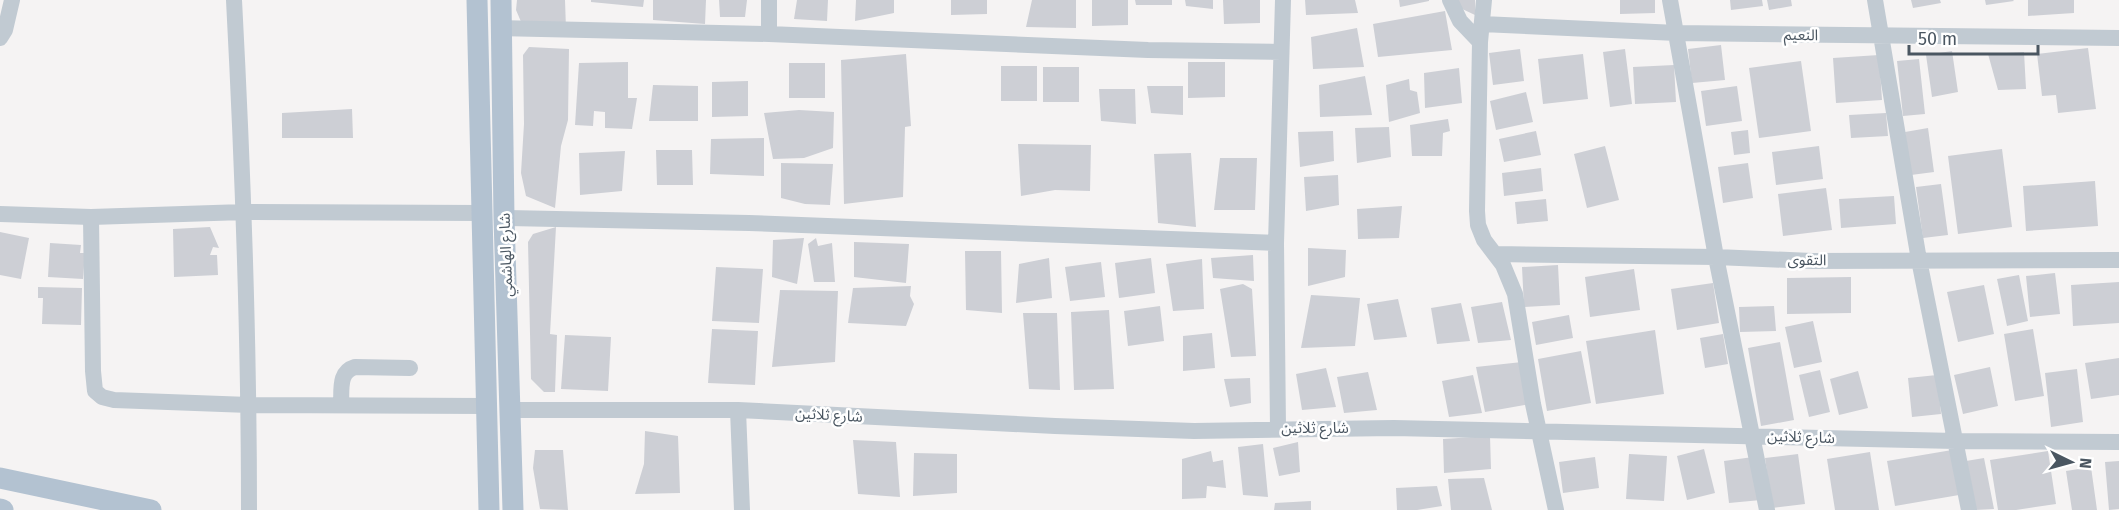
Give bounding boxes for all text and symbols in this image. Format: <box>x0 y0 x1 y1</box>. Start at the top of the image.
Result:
scale bar <box>1909 18 2038 56</box>
street label: النعيم <box>1784 26 1818 46</box>
text: 50 m <box>1918 28 1957 50</box>
street label: شارع الهاشمي <box>496 212 519 297</box>
street label: التقوى <box>1787 251 1827 269</box>
street label: شارع ثلاثين <box>795 404 864 429</box>
street label: شارع ثلاثين <box>1281 419 1349 440</box>
street label: شارع ثلاثين <box>1767 427 1835 450</box>
north arrow <box>2041 432 2101 492</box>
text: N <box>2076 457 2095 469</box>

